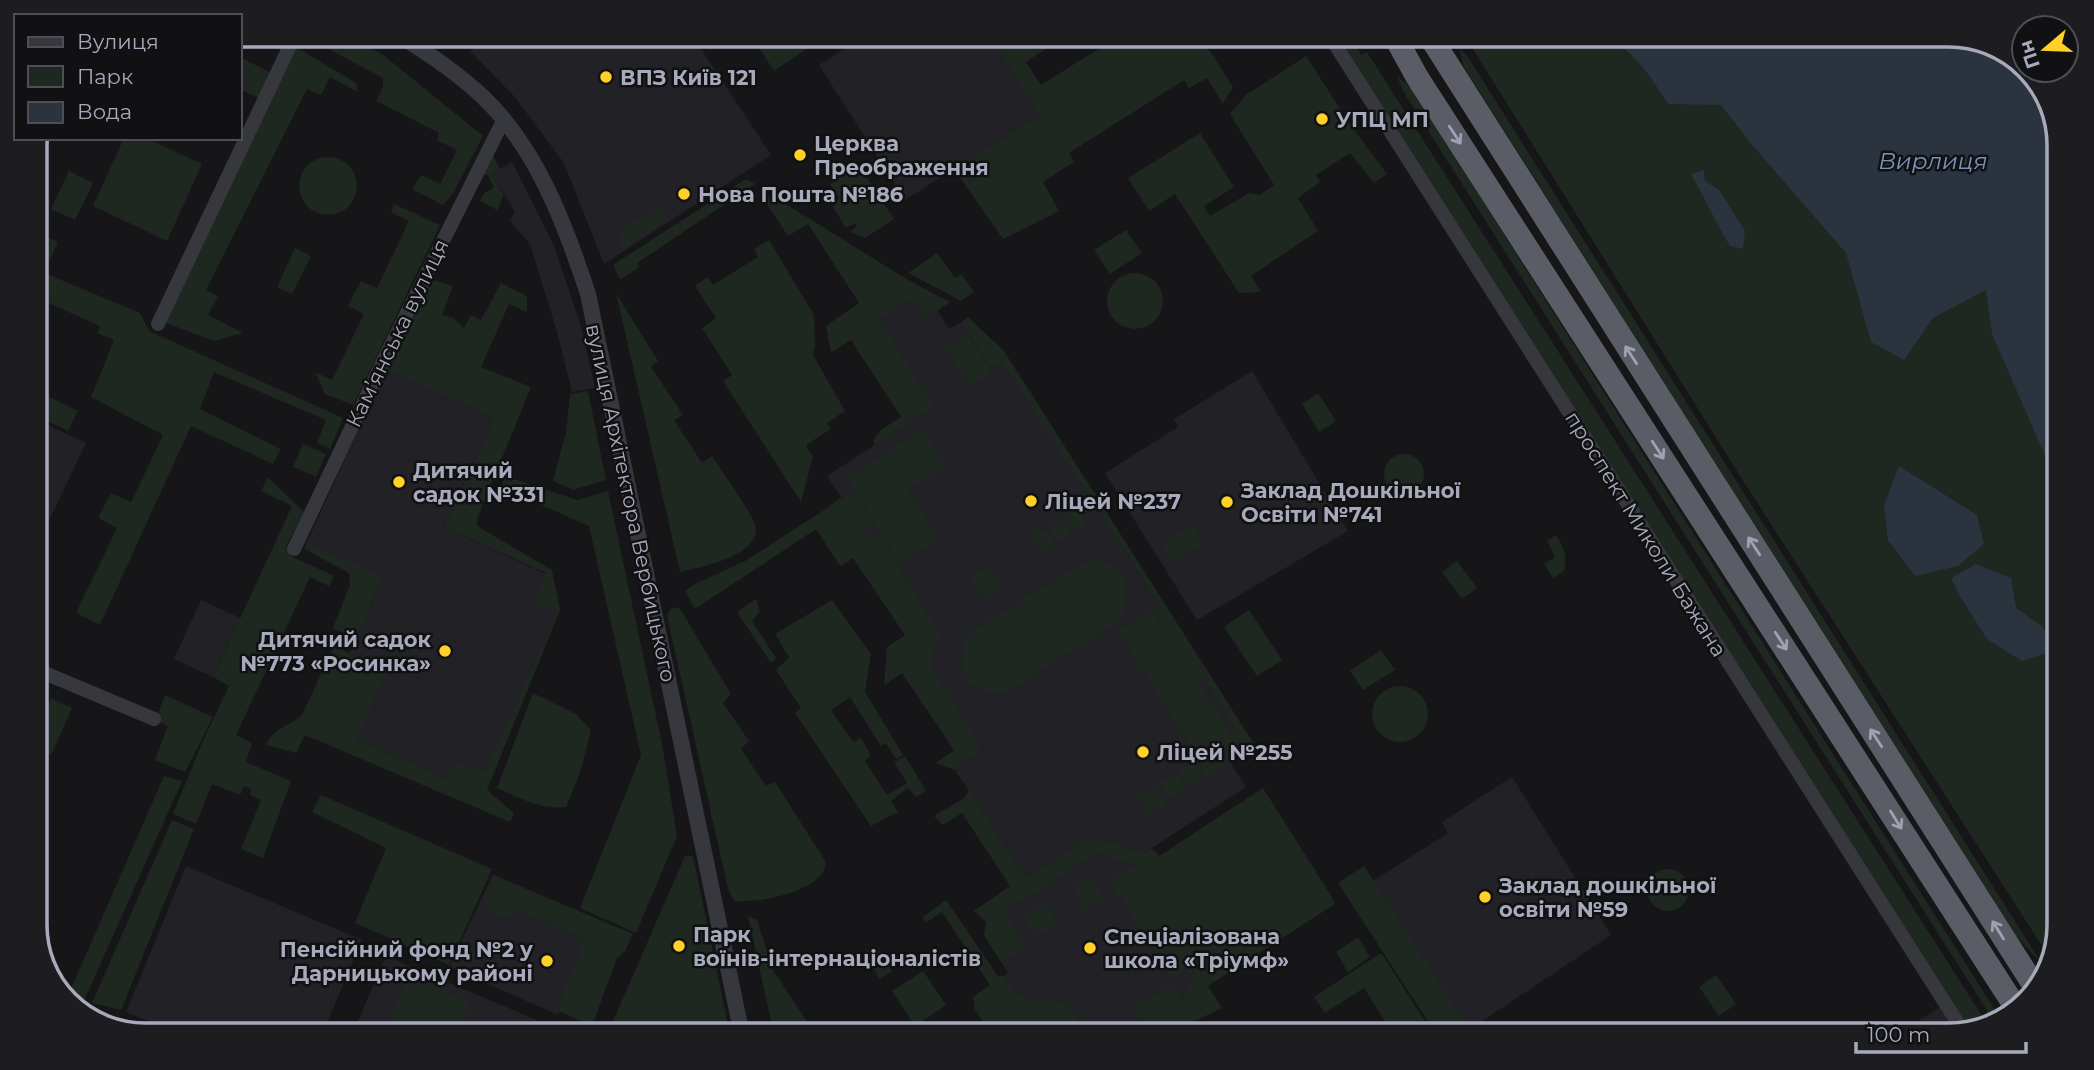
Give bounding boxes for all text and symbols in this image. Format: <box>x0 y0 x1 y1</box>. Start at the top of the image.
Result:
legend <box>14 14 242 140</box>
north arrow <box>2010 14 2080 84</box>
text: Вулиця <box>77 29 159 54</box>
text: Пн <box>2014 37 2045 72</box>
text: Парк <box>77 64 133 89</box>
place label: ВПЗ Київ 121 <box>620 65 757 90</box>
marker: ВПЗ Київ 121 <box>598 69 614 85</box>
text: Вода <box>77 99 132 124</box>
place label: УПЦ МП <box>1336 107 1429 132</box>
marker: УПЦ МП <box>1314 111 1330 127</box>
one-way arrow <box>1448 125 1462 144</box>
place label: Церква Преображення <box>814 131 989 180</box>
marker: Церква Преображення <box>792 147 808 163</box>
water label: Вирлиця <box>1878 147 1988 175</box>
place label: Нова Пошта №186 <box>698 182 903 207</box>
marker: Нова Пошта №186 <box>676 186 692 202</box>
street label: Камʼянська вулиця <box>341 235 453 431</box>
street label: вулиця Архітектора Вербицького <box>581 322 681 684</box>
one-way arrow <box>1624 345 1638 365</box>
street label: проспект Миколи Бажана <box>1560 407 1732 661</box>
one-way arrow <box>1651 440 1665 459</box>
place label: Дитячий садок №331 <box>413 458 545 507</box>
marker: Дитячий садок №331 <box>391 474 407 490</box>
place label: Заклад Дошкільної Освіти №741 <box>1240 478 1462 527</box>
place label: Ліцей №237 <box>1045 489 1181 514</box>
marker: Ліцей №237 <box>1023 493 1039 509</box>
marker: Заклад Дошкільної Освіти №741 <box>1219 494 1235 510</box>
one-way arrow <box>1746 537 1760 557</box>
place label: Дитячий садок №773 «Росинка» <box>240 627 432 676</box>
one-way arrow <box>1774 631 1789 650</box>
marker: Дитячий садок №773 «Росинка» <box>437 643 453 659</box>
one-way arrow <box>1869 729 1884 748</box>
place label: Ліцей №255 <box>1157 740 1293 765</box>
marker: Ліцей №255 <box>1135 744 1151 760</box>
one-way arrow <box>1889 809 1903 829</box>
place label: Заклад дошкільної освіти №59 <box>1498 873 1717 922</box>
marker: Заклад дошкільної освіти №59 <box>1477 889 1493 905</box>
one-way arrow <box>1991 921 2006 940</box>
place label: Парк воїнів-інтернаціоналістів <box>693 922 981 971</box>
place label: Спеціалізована школа «Тріумф» <box>1104 924 1289 973</box>
place label: Пенсійний фонд №2 у Дарницькому районі <box>280 937 533 986</box>
marker: Парк воїнів-інтернаціоналістів <box>671 938 687 954</box>
marker: Спеціалізована школа «Тріумф» <box>1082 940 1098 956</box>
marker: Пенсійний фонд №2 у Дарницькому районі <box>539 953 555 969</box>
scale bar <box>1856 1010 2026 1054</box>
text: 100 m <box>1867 1022 1930 1047</box>

